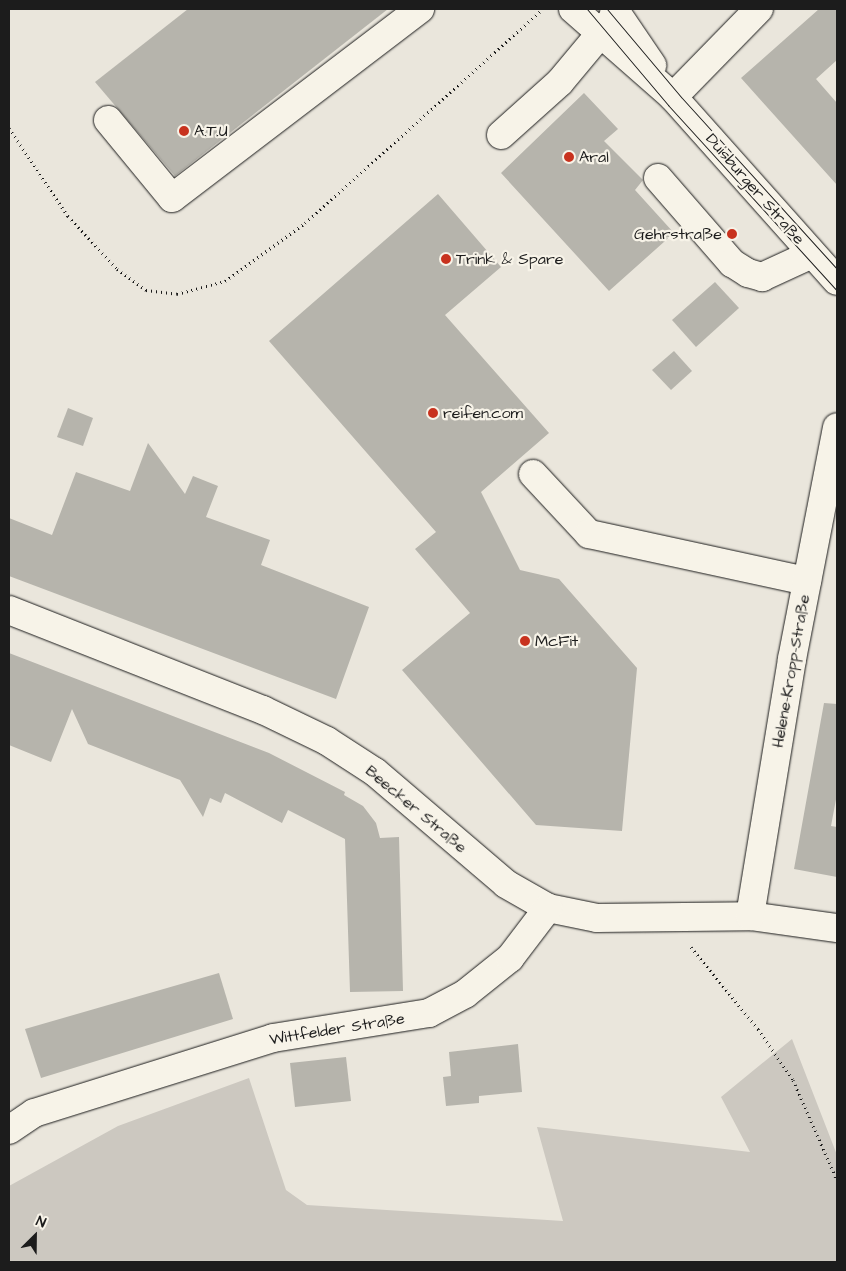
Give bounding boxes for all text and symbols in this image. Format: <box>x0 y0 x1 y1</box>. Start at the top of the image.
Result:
place label: A.T.U <box>194 121 228 141</box>
marker: A.T.U <box>178 125 190 137</box>
street label: Duisburger Straße <box>702 130 808 248</box>
place label: Aral <box>579 147 609 167</box>
marker: Aral <box>563 151 575 163</box>
place label: Gehrstraße <box>634 224 722 244</box>
marker: Gehrstraße <box>726 228 738 240</box>
place label: Trink & Spare <box>456 249 563 269</box>
marker: Trink & Spare <box>440 253 452 265</box>
place label: reifen.com <box>443 403 523 423</box>
marker: reifen.com <box>427 407 439 419</box>
street label: Helene-Kropp-Straße <box>768 593 814 749</box>
place label: McFit <box>535 631 578 651</box>
marker: McFit <box>519 635 531 647</box>
street label: Beecker Straße <box>361 761 471 857</box>
street label: Wittfelder Straße <box>268 1009 406 1049</box>
north arrow <box>10 1211 60 1261</box>
text: N <box>33 1211 49 1233</box>

